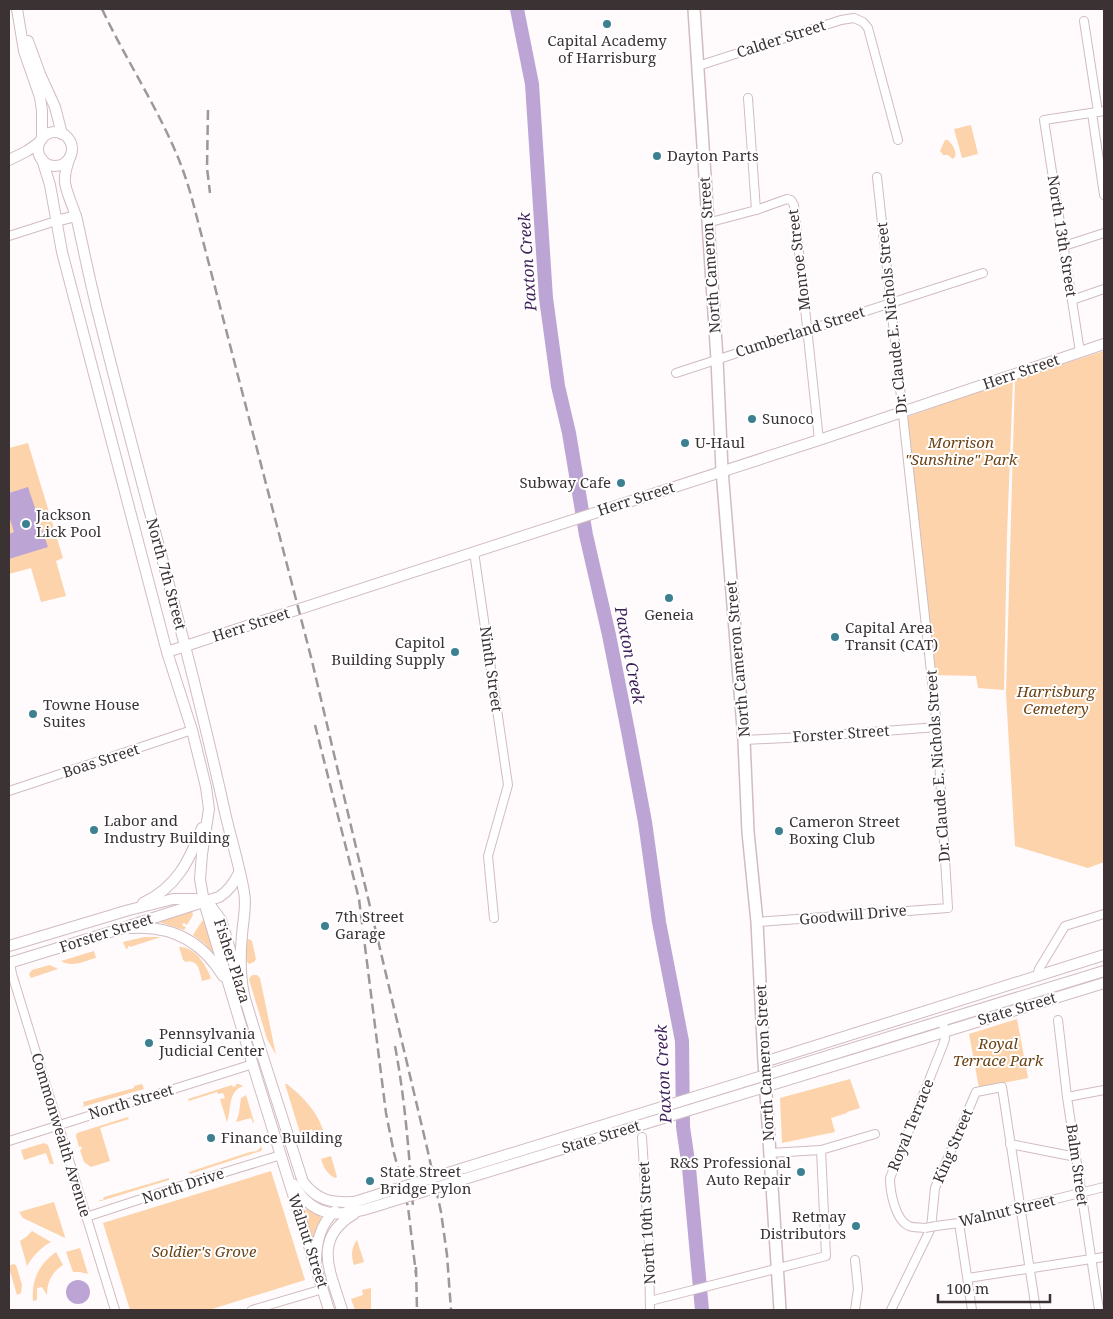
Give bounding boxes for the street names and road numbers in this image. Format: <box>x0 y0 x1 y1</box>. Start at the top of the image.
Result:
street label: Calder Street <box>734 14 828 62</box>
street label: North 13th Street <box>1043 173 1082 298</box>
street label: North Cameron Street <box>694 176 724 334</box>
street label: Monroe Street <box>782 208 814 312</box>
street label: Dr. Claude E. Nichols Street <box>871 221 911 415</box>
street label: Cumberland Street <box>732 301 867 361</box>
street label: Herr Street <box>980 349 1062 393</box>
street label: Herr Street <box>595 476 677 520</box>
street label: North 7th Street <box>142 516 191 632</box>
street label: North Cameron Street <box>720 580 754 738</box>
street label: Herr Street <box>210 602 292 646</box>
street label: Ninth Street <box>476 625 508 713</box>
street label: Dr. Claude E. Nichols Street <box>920 669 954 863</box>
street label: Forster Street <box>792 720 890 746</box>
street label: Boas Street <box>60 738 142 782</box>
street label: Goodwill Drive <box>798 899 907 929</box>
street label: Forster Street <box>57 908 155 957</box>
street label: Fisher Plaza <box>210 916 256 1005</box>
street label: North Cameron Street <box>750 984 778 1142</box>
street label: State Street <box>975 987 1058 1029</box>
street label: Commonwealth Avenue <box>27 1050 97 1219</box>
street label: Royal Terrace <box>882 1076 938 1174</box>
street label: North Street <box>86 1079 176 1123</box>
street label: King Street <box>927 1105 977 1186</box>
street label: State Street <box>559 1115 642 1157</box>
street label: Balm Street <box>1062 1122 1094 1207</box>
street label: North 10th Street <box>633 1161 659 1285</box>
street label: North Drive <box>139 1162 226 1208</box>
street label: Walnut Street <box>957 1189 1057 1231</box>
street label: Walnut Street <box>284 1191 334 1290</box>

